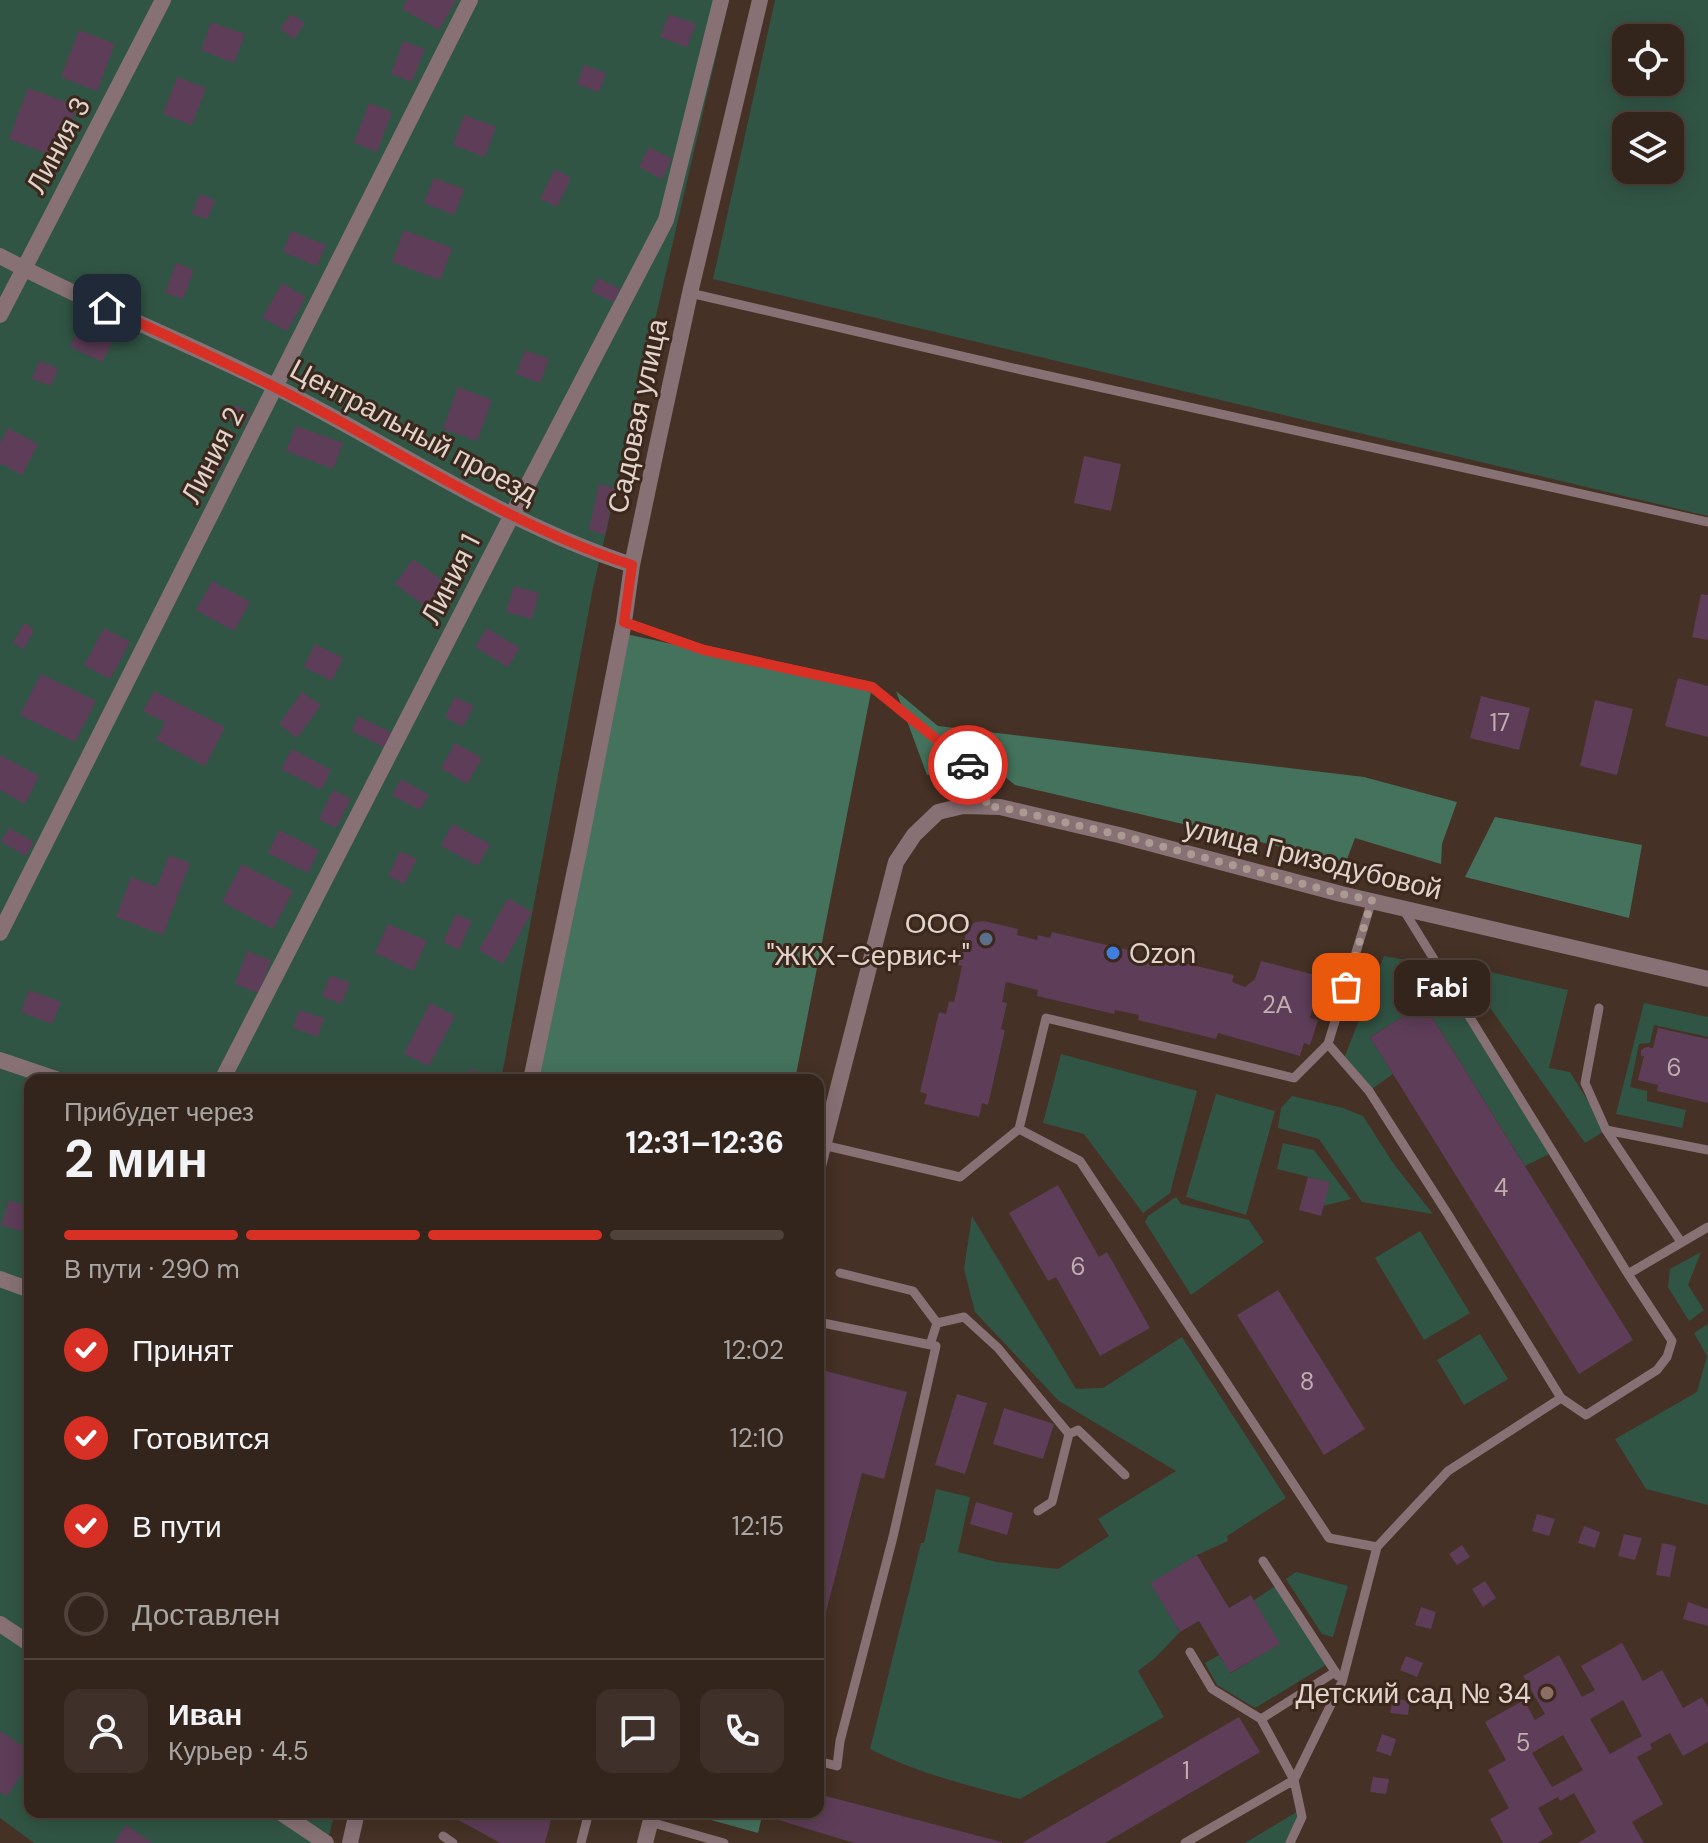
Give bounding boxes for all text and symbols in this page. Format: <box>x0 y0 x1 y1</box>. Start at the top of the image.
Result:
map controls <box>1612 24 1684 184</box>
button: locate <box>1612 24 1684 96</box>
street label: Линия 3 <box>18 91 99 200</box>
button: layers <box>1612 112 1684 184</box>
pin <box>73 274 141 342</box>
icon: home <box>85 286 129 330</box>
street label: Садовая улица <box>599 315 676 517</box>
street label: Центральный проезд <box>284 351 544 512</box>
street label: Линия 2 <box>172 401 253 510</box>
street label: Линия 1 <box>412 528 489 631</box>
house number: 17 <box>1490 707 1510 738</box>
courier <box>928 725 1008 805</box>
icon: car <box>946 743 990 787</box>
street label: улица Гризодубовой <box>1180 809 1446 908</box>
place label: ООО "ЖКХ-Сервис+" <box>766 905 970 974</box>
marker: ООО "ЖКХ-Сервис+" <box>977 930 995 948</box>
place label: Ozon <box>1129 935 1196 972</box>
marker: Ozon <box>1104 944 1122 962</box>
pin <box>1312 953 1380 1021</box>
callout: Fabi <box>1394 959 1490 1015</box>
icon: bag <box>1324 965 1368 1009</box>
text: Fabi <box>1416 971 1468 1005</box>
house number: 2А <box>1262 989 1292 1020</box>
house number: 6 <box>1666 1052 1682 1083</box>
text: Прибудет через <box>64 1095 254 1129</box>
text: 12:31–12:36 <box>626 1123 784 1162</box>
text: 2 мин <box>64 1125 208 1193</box>
house number: 4 <box>1494 1172 1508 1203</box>
house number: 6 <box>1070 1251 1086 1282</box>
text: В пути · 290 m <box>64 1252 240 1286</box>
icon: check <box>64 1328 108 1372</box>
text: Принят <box>132 1331 234 1370</box>
text: 12:02 <box>723 1333 784 1367</box>
house number: 8 <box>1300 1366 1314 1397</box>
icon: check <box>64 1416 108 1460</box>
text: Готовится <box>132 1419 270 1458</box>
text: 12:10 <box>730 1421 784 1455</box>
icon: check <box>64 1504 108 1548</box>
text: В пути <box>132 1507 222 1546</box>
text: 12:15 <box>732 1509 784 1543</box>
text: Доставлен <box>132 1595 280 1634</box>
place label: Детский сад № 34 <box>1296 1675 1531 1712</box>
marker: Детский сад № 34 <box>1538 1684 1556 1702</box>
button: person <box>64 1689 148 1773</box>
button: chat <box>596 1689 680 1773</box>
button: phone <box>700 1689 784 1773</box>
text: Иван <box>168 1695 242 1734</box>
house number: 5 <box>1516 1727 1530 1758</box>
text: Курьер · 4.5 <box>168 1734 309 1768</box>
house number: 1 <box>1182 1755 1190 1786</box>

